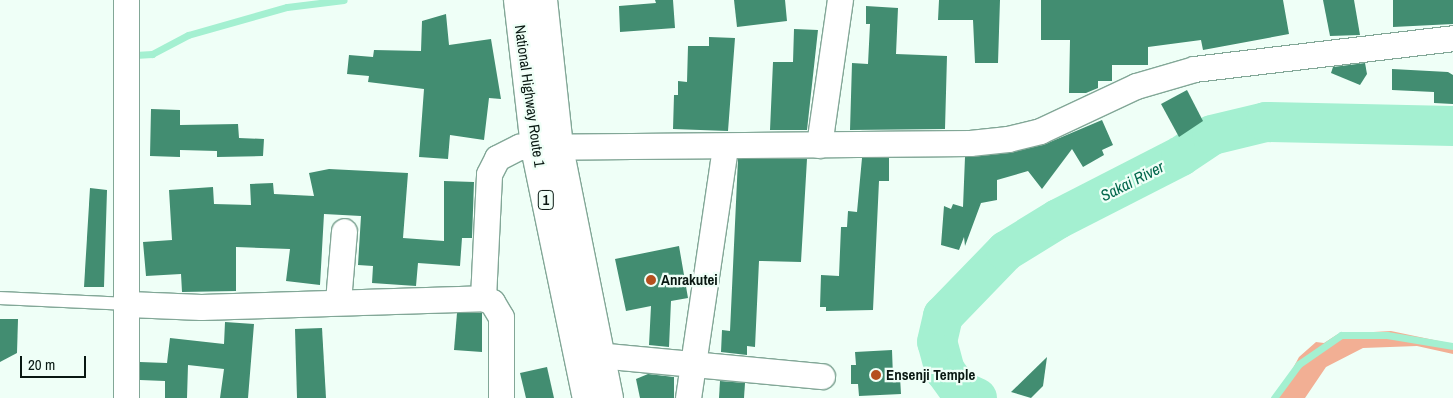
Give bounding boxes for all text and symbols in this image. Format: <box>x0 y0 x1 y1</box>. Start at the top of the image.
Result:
street label: National Highway Route 1 <box>511 24 549 168</box>
water label: Sakai River <box>1097 157 1167 205</box>
road number: 1 <box>537 188 555 212</box>
place label: Anrakutei <box>661 271 718 289</box>
marker: Anrakutei <box>645 274 657 286</box>
scale bar <box>22 346 89 378</box>
text: 20 m <box>28 354 55 375</box>
place label: Ensenji Temple <box>886 366 975 384</box>
marker: Ensenji Temple <box>870 369 882 381</box>

